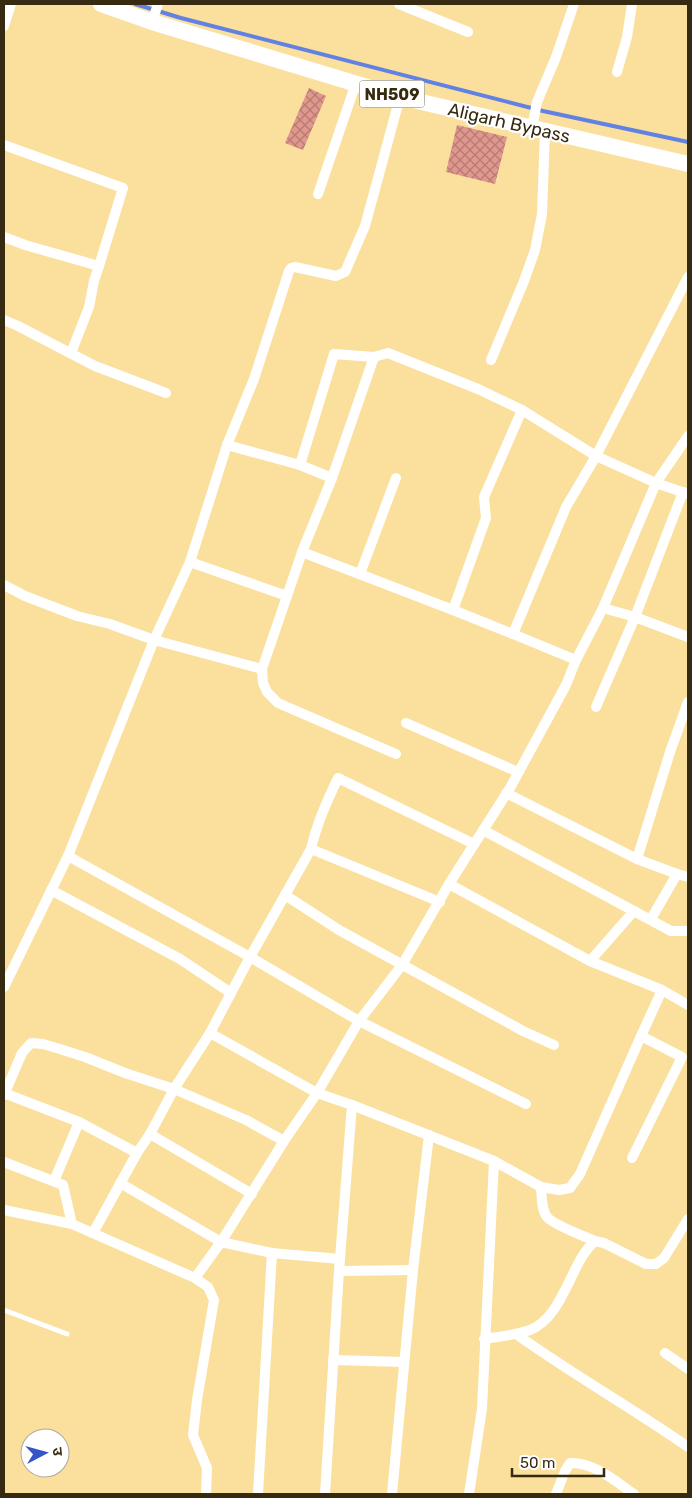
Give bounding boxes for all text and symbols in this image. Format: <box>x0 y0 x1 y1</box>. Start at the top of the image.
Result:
road number: NH509 <box>360 80 424 108</box>
street label: Aligarh Bypass <box>446 98 572 148</box>
north arrow <box>20 1428 70 1478</box>
scale bar <box>512 1446 604 1478</box>
text: उ <box>49 1447 66 1457</box>
text: 50 m <box>520 1454 555 1472</box>

